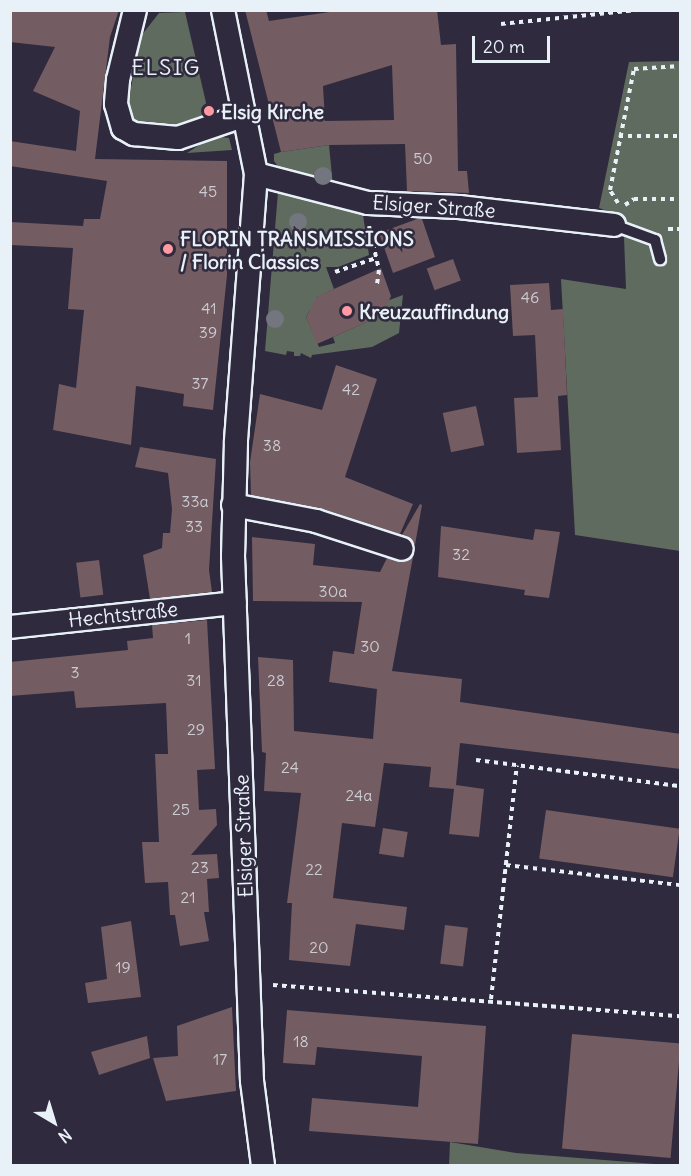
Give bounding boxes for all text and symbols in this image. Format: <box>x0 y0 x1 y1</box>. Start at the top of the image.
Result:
scale bar <box>475 24 553 62</box>
text: 20 m <box>483 35 525 58</box>
district label: ELSIG <box>131 55 201 81</box>
place label: Elsig Kirche <box>221 99 324 123</box>
marker: Elsig Kirche <box>202 104 216 118</box>
house number: 50 <box>413 148 433 168</box>
house number: 45 <box>199 181 217 201</box>
street label: Elsiger Straße <box>372 190 496 222</box>
place label: FLORIN TRANSMISSIONS / Florin Classics <box>180 226 414 273</box>
marker: FLORIN TRANSMISSIONS / Florin Classics <box>161 242 175 256</box>
house number: 46 <box>521 287 539 307</box>
house number: 41 <box>201 298 217 318</box>
place label: Kreuzauffindung <box>359 299 509 323</box>
marker: Kreuzauffindung <box>340 304 354 318</box>
house number: 39 <box>199 322 217 342</box>
house number: 37 <box>192 373 208 393</box>
house number: 42 <box>342 379 360 399</box>
house number: 38 <box>263 435 281 455</box>
house number: 33a <box>181 491 209 511</box>
house number: 33 <box>185 516 203 536</box>
house number: 32 <box>452 544 470 564</box>
house number: 30a <box>319 581 347 601</box>
street label: Hechtstraße <box>67 596 179 632</box>
house number: 1 <box>185 628 191 648</box>
house number: 30 <box>360 636 380 656</box>
house number: 3 <box>70 662 80 682</box>
house number: 31 <box>186 670 202 690</box>
house number: 28 <box>267 670 285 690</box>
house number: 29 <box>187 719 205 739</box>
house number: 24 <box>281 757 299 777</box>
street label: Elsiger Straße <box>229 774 257 898</box>
house number: 24a <box>346 785 372 805</box>
house number: 25 <box>172 799 190 819</box>
house number: 23 <box>191 857 209 877</box>
house number: 22 <box>305 859 323 879</box>
house number: 21 <box>180 887 196 907</box>
house number: 20 <box>309 937 329 957</box>
house number: 19 <box>115 957 131 977</box>
house number: 18 <box>293 1031 309 1051</box>
house number: 17 <box>213 1049 227 1069</box>
north arrow <box>24 1092 84 1152</box>
text: N <box>55 1125 76 1147</box>

